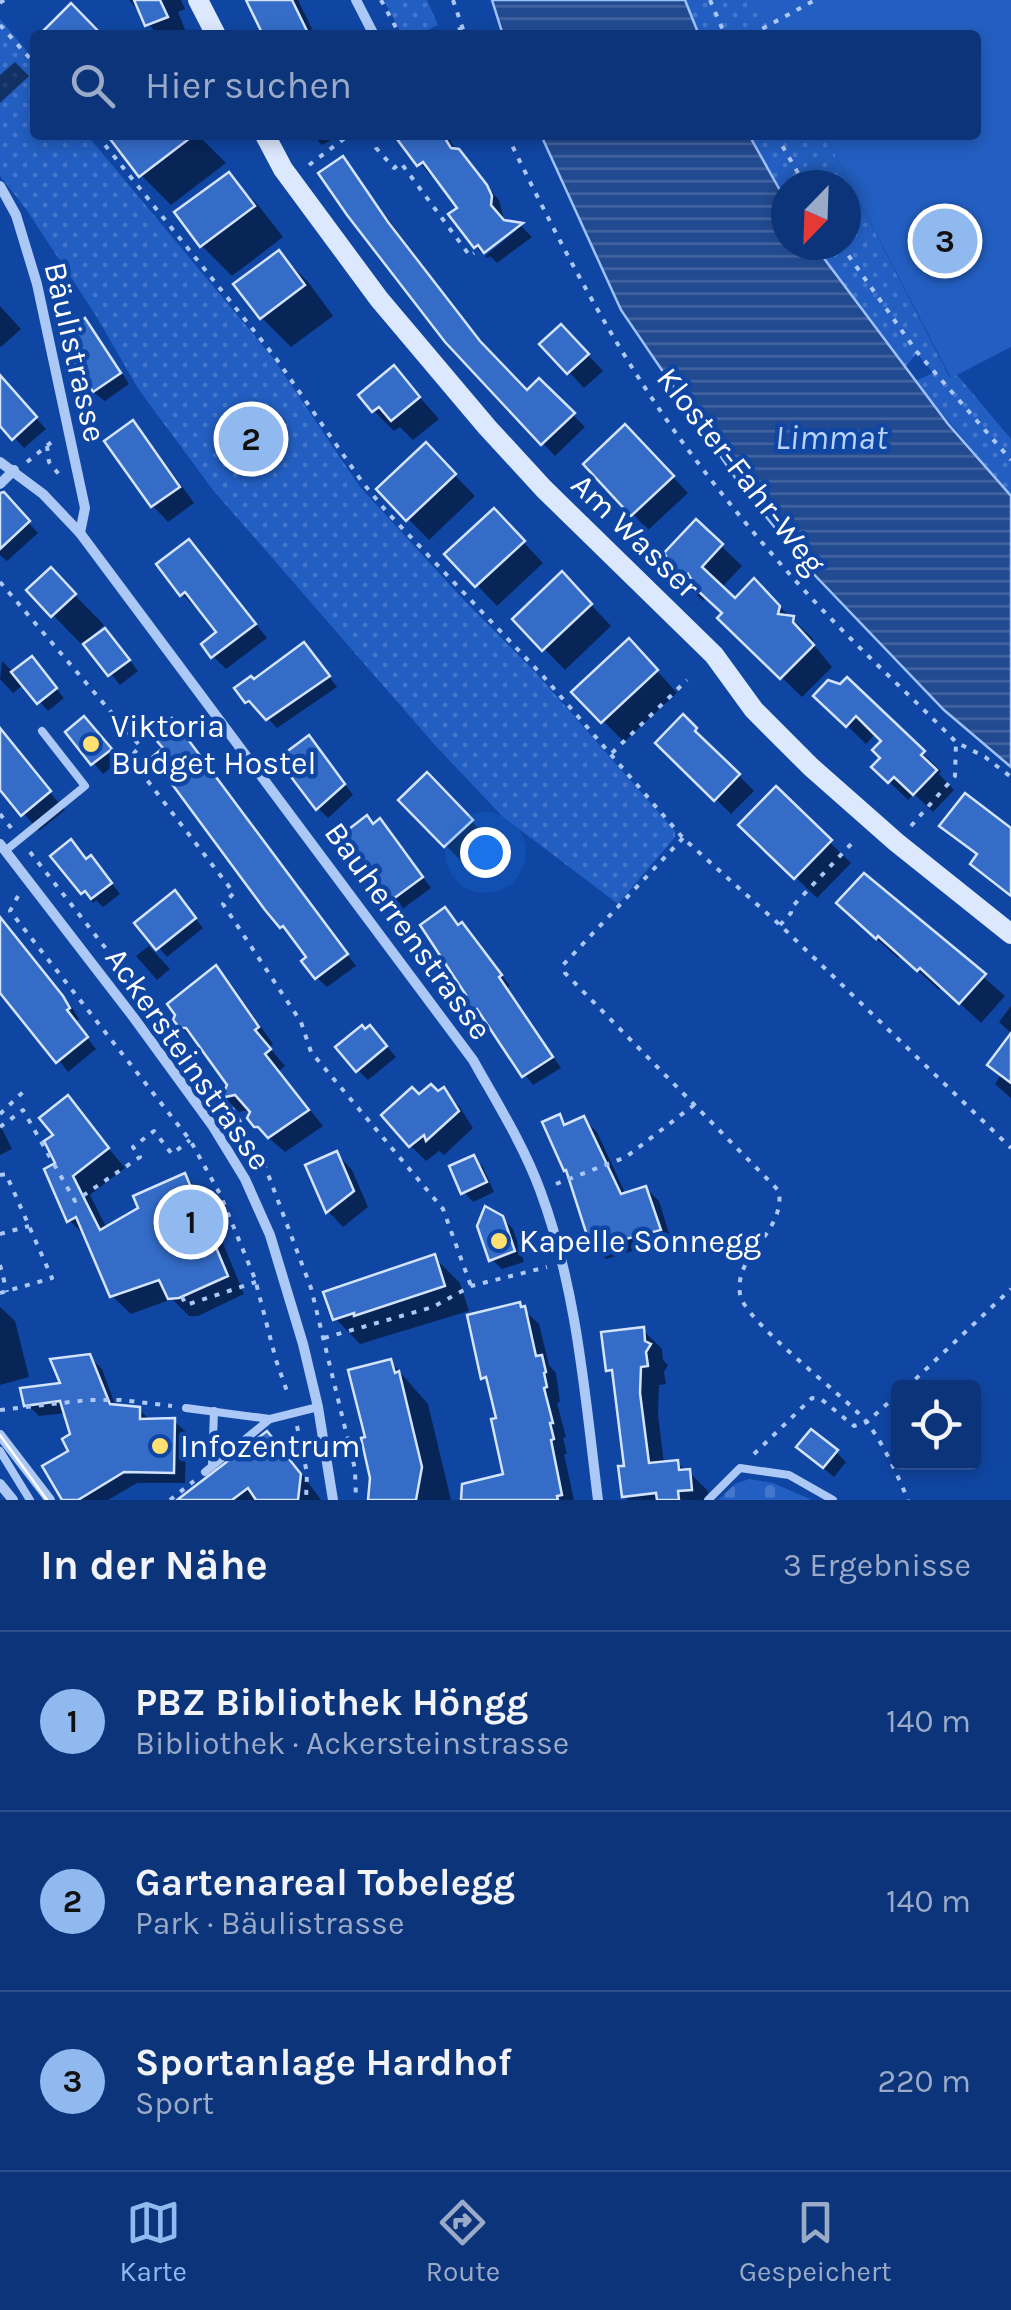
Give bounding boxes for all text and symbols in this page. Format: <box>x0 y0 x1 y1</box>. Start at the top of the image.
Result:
search box <box>30 30 981 140</box>
icon: search <box>65 58 120 113</box>
text: Hier suchen <box>145 63 352 108</box>
north arrow <box>771 170 861 260</box>
pin: 3 <box>912 204 978 278</box>
street label: Bäulistrasse <box>36 258 114 446</box>
street label: Kloster-Fahr-Weg <box>649 360 833 582</box>
pin: 2 <box>218 402 284 476</box>
water label: Limmat <box>775 417 888 458</box>
street label: Am Wasser <box>564 466 707 606</box>
place label: Viktoria Budget Hostel <box>111 708 316 782</box>
marker: Viktoria Budget Hostel <box>80 733 102 755</box>
street label: Bauherrenstrasse <box>317 815 499 1047</box>
your location <box>460 827 511 878</box>
street label: Ackersteinstrasse <box>97 941 279 1177</box>
pin: 1 <box>158 1184 224 1260</box>
place label: Kapelle Sonnegg <box>519 1223 761 1260</box>
marker: Kapelle Sonnegg <box>488 1230 510 1252</box>
map controls <box>891 1380 981 1470</box>
button: locate <box>891 1380 981 1470</box>
place label: Infozentrum <box>180 1428 361 1465</box>
marker: Infozentrum <box>149 1435 171 1457</box>
text: In der Nähe <box>40 1540 268 1590</box>
text: 3 Ergebnisse <box>783 1547 971 1584</box>
text: PBZ Bibliothek Höngg <box>135 1680 528 1725</box>
text: 1 <box>67 1703 78 1740</box>
text: 140 m <box>886 1703 971 1740</box>
text: Bibliothek · Ackersteinstrasse <box>135 1725 569 1762</box>
text: Gartenareal Tobelegg <box>135 1860 515 1905</box>
text: 2 <box>63 1883 82 1920</box>
text: 140 m <box>886 1883 971 1920</box>
text: Park · Bäulistrasse <box>135 1905 404 1942</box>
text: Sportanlage Hardhof <box>135 2040 512 2085</box>
text: 3 <box>63 2063 82 2100</box>
text: 220 m <box>877 2063 971 2100</box>
text: Sport <box>135 2085 214 2122</box>
tab: Karte <box>119 2195 187 2288</box>
tab: Route <box>426 2195 500 2288</box>
tab: Gespeichert <box>739 2195 892 2288</box>

